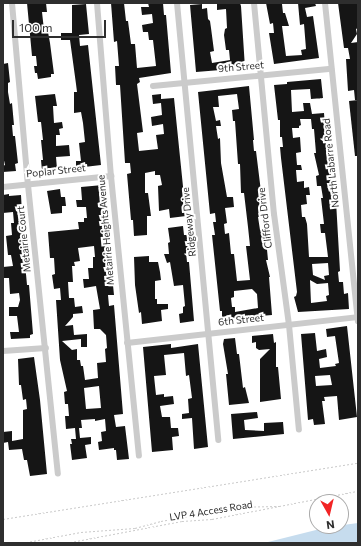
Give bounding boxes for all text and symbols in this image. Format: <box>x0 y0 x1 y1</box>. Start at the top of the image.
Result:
scale bar <box>14 12 108 38</box>
text: 100 m <box>19 20 53 34</box>
street label: 9th Street <box>218 59 264 75</box>
street label: North Labarre Road <box>320 118 342 208</box>
street label: Poplar Street <box>26 162 86 180</box>
street label: Metairie Heights Avenue <box>95 174 117 286</box>
street label: Ridgeway Drive <box>179 187 199 257</box>
street label: Clifford Drive <box>255 187 275 249</box>
street label: Metairie Court <box>15 205 33 273</box>
street label: 6th Street <box>217 312 265 328</box>
north arrow <box>309 494 349 534</box>
street label: LVP 4 Access Road <box>169 498 253 524</box>
text: N <box>326 518 336 532</box>

